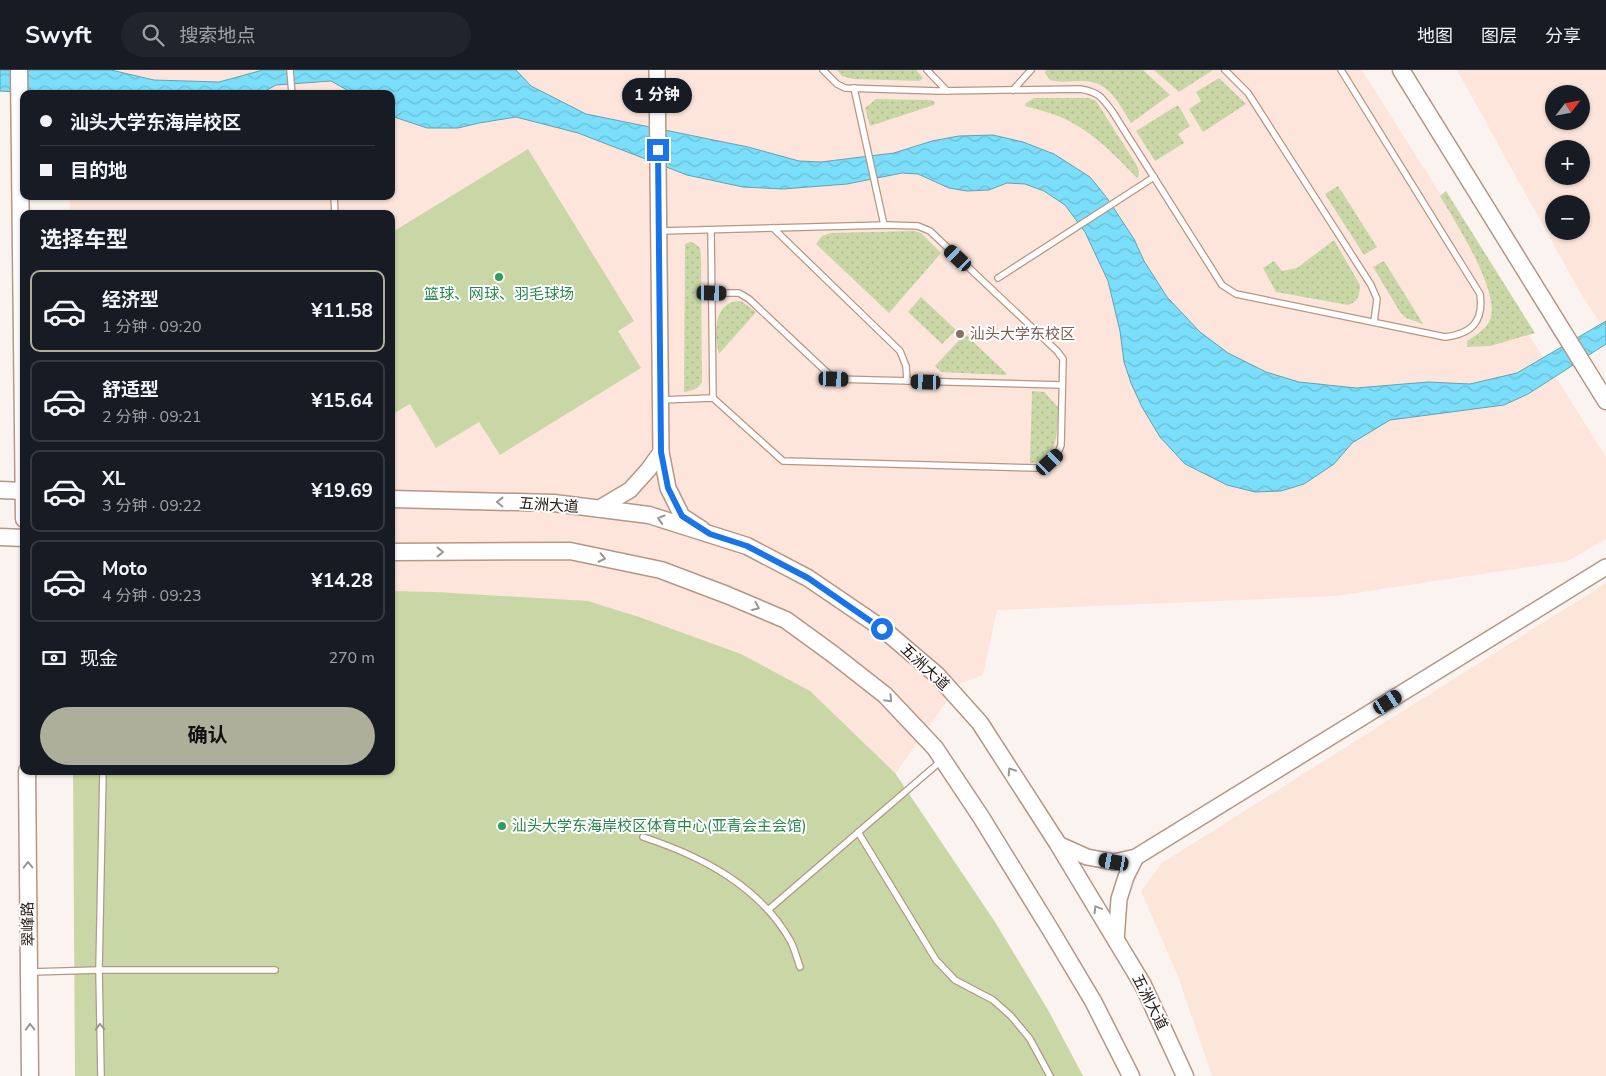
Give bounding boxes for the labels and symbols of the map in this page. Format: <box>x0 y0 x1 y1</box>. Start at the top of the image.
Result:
callout: 1 分钟 <box>623 78 693 112</box>
north arrow <box>1545 85 1590 130</box>
route end <box>647 139 669 161</box>
car <box>941 242 974 274</box>
marker: 篮球、网球、羽毛球场 <box>493 271 505 283</box>
place label: 篮球、网球、羽毛球场 <box>424 284 574 304</box>
car <box>696 285 727 301</box>
place label: 汕头大学东校区 <box>970 324 1075 344</box>
marker: 汕头大学东校区 <box>954 328 966 340</box>
car <box>818 371 849 387</box>
car <box>910 374 941 390</box>
car <box>1033 446 1066 478</box>
street label: 五洲大道 <box>518 493 580 517</box>
one-way arrow <box>496 497 504 507</box>
one-way arrow <box>657 515 666 525</box>
one-way arrow <box>436 547 444 557</box>
one-way arrow <box>597 552 606 563</box>
one-way arrow <box>751 601 760 612</box>
route start <box>871 618 893 640</box>
street label: 五洲大道 <box>896 639 954 695</box>
car <box>1371 688 1404 716</box>
one-way arrow <box>883 694 892 703</box>
one-way arrow <box>1008 768 1017 777</box>
place label: 汕头大学东海岸校区体育中心(亚青会主会馆) <box>512 816 807 836</box>
marker: 汕头大学东海岸校区体育中心(亚青会主会馆) <box>496 820 508 832</box>
car <box>1097 852 1130 872</box>
one-way arrow <box>23 861 33 868</box>
street label: 翠峰路 <box>18 901 38 947</box>
one-way arrow <box>1094 906 1104 915</box>
street label: 五洲大道 <box>1127 971 1173 1033</box>
one-way arrow <box>24 1023 35 1031</box>
one-way arrow <box>95 1023 105 1031</box>

